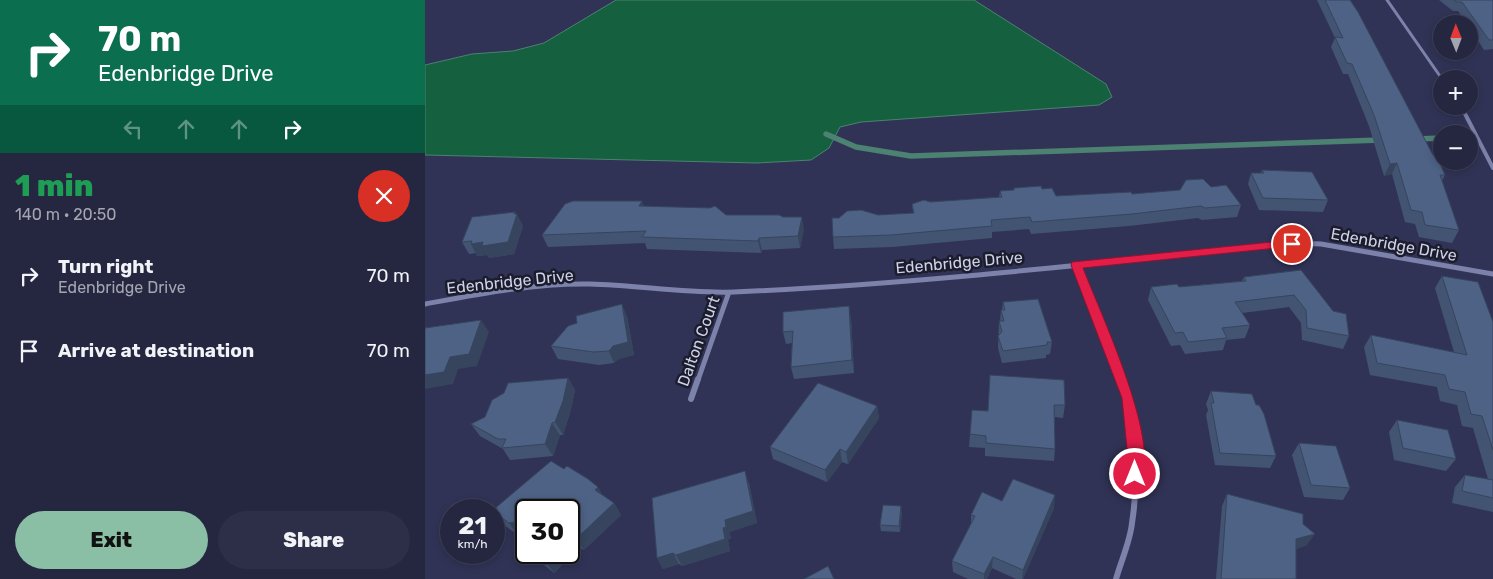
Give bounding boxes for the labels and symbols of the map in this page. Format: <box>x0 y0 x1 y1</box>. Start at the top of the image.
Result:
north arrow <box>1433 15 1477 60</box>
pin <box>1271 223 1313 265</box>
street label: Edenbridge Drive <box>1329 224 1458 265</box>
street label: Edenbridge Drive <box>895 247 1024 278</box>
street label: Edenbridge Drive <box>446 265 575 298</box>
street label: Dalton Court <box>673 293 724 389</box>
position arrow <box>1108 447 1160 499</box>
speed limit sign: 30 <box>515 499 580 564</box>

